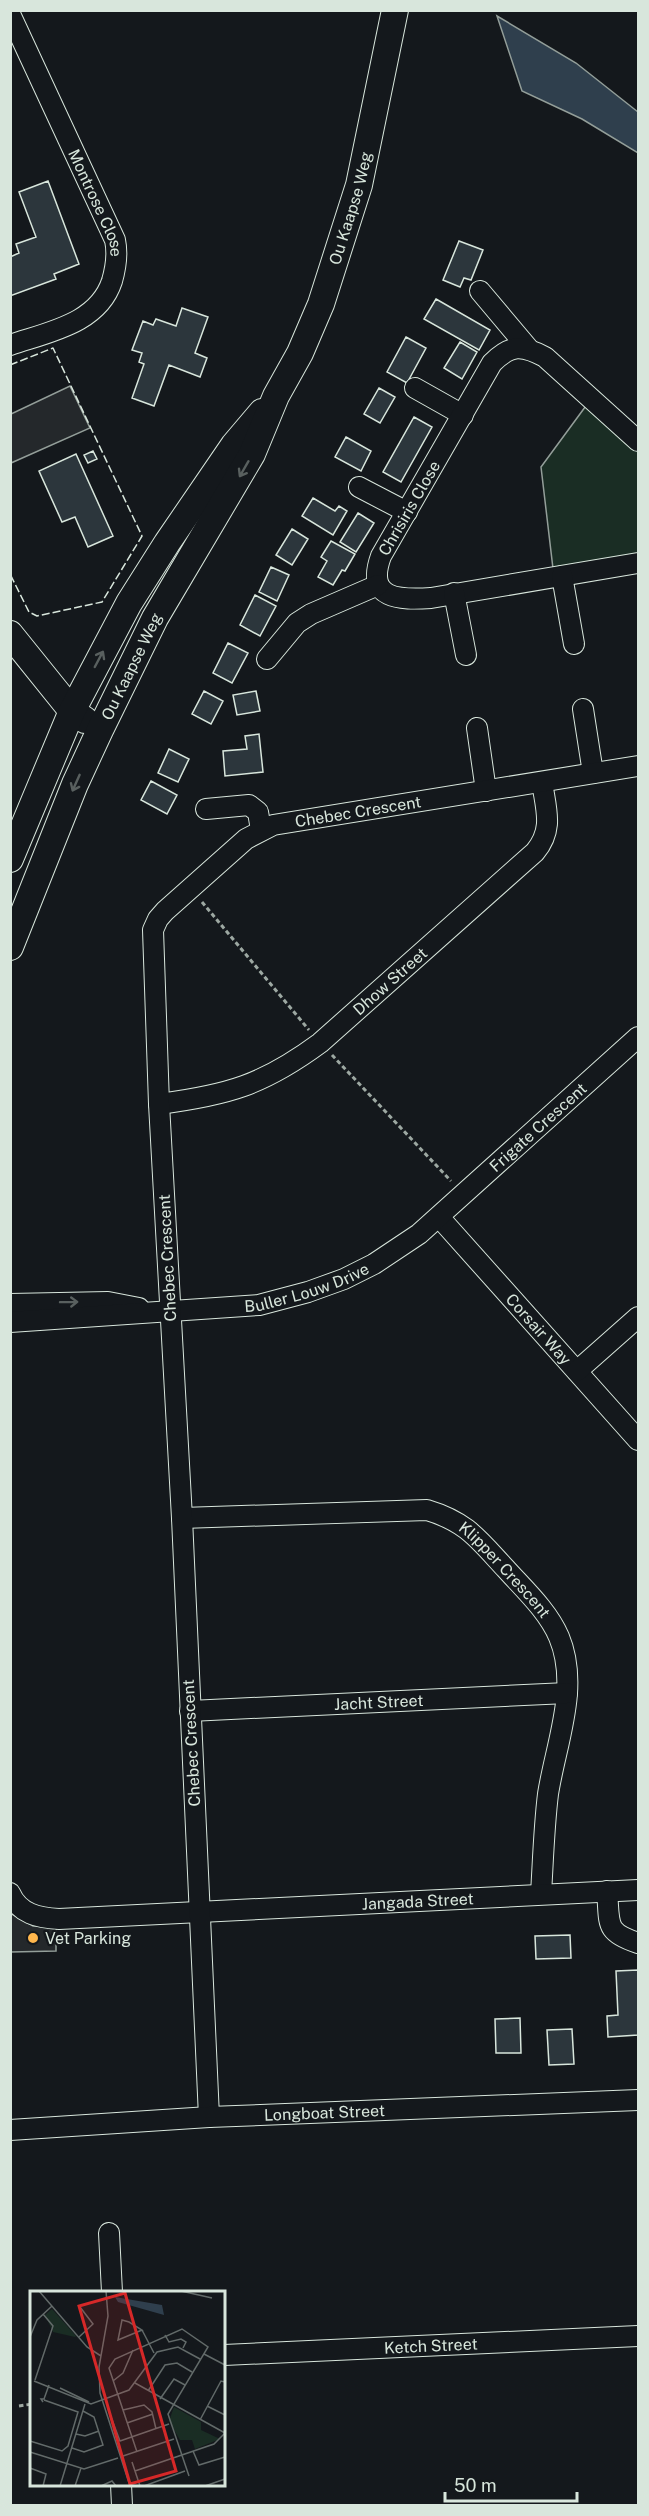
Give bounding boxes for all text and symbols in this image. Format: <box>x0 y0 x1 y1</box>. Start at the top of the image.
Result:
street label: Montrose Close <box>64 146 126 257</box>
street label: Ou Kaapse Weg <box>325 150 376 267</box>
street label: Chrisiris Close <box>375 457 444 559</box>
one-way arrow <box>238 459 249 477</box>
street label: Ou Kaapse Weg <box>97 610 166 723</box>
one-way arrow <box>94 651 105 669</box>
one-way arrow <box>70 773 81 792</box>
street label: Chebec Crescent <box>294 792 423 831</box>
street label: Dhow Street <box>349 944 431 1019</box>
street label: Frigate Crescent <box>486 1079 591 1176</box>
street label: Chebec Crescent <box>155 1194 180 1322</box>
street label: Buller Louw Drive <box>244 1259 372 1316</box>
street label: Corsair Way <box>502 1290 575 1369</box>
one-way arrow <box>58 1297 78 1308</box>
street label: Klipper Crescent <box>455 1518 554 1622</box>
street label: Chebec Crescent <box>179 1679 204 1807</box>
street label: Jacht Street <box>334 1691 424 1714</box>
street label: Jangada Street <box>361 1889 474 1914</box>
place label: Vet Parking <box>45 1929 131 1948</box>
marker: Vet Parking <box>26 1931 40 1945</box>
street label: Longboat Street <box>264 2101 385 2125</box>
inset map <box>30 2291 225 2486</box>
street label: Ketch Street <box>384 2334 478 2358</box>
scale bar <box>445 2465 577 2503</box>
text: 50 m <box>454 2475 497 2496</box>

